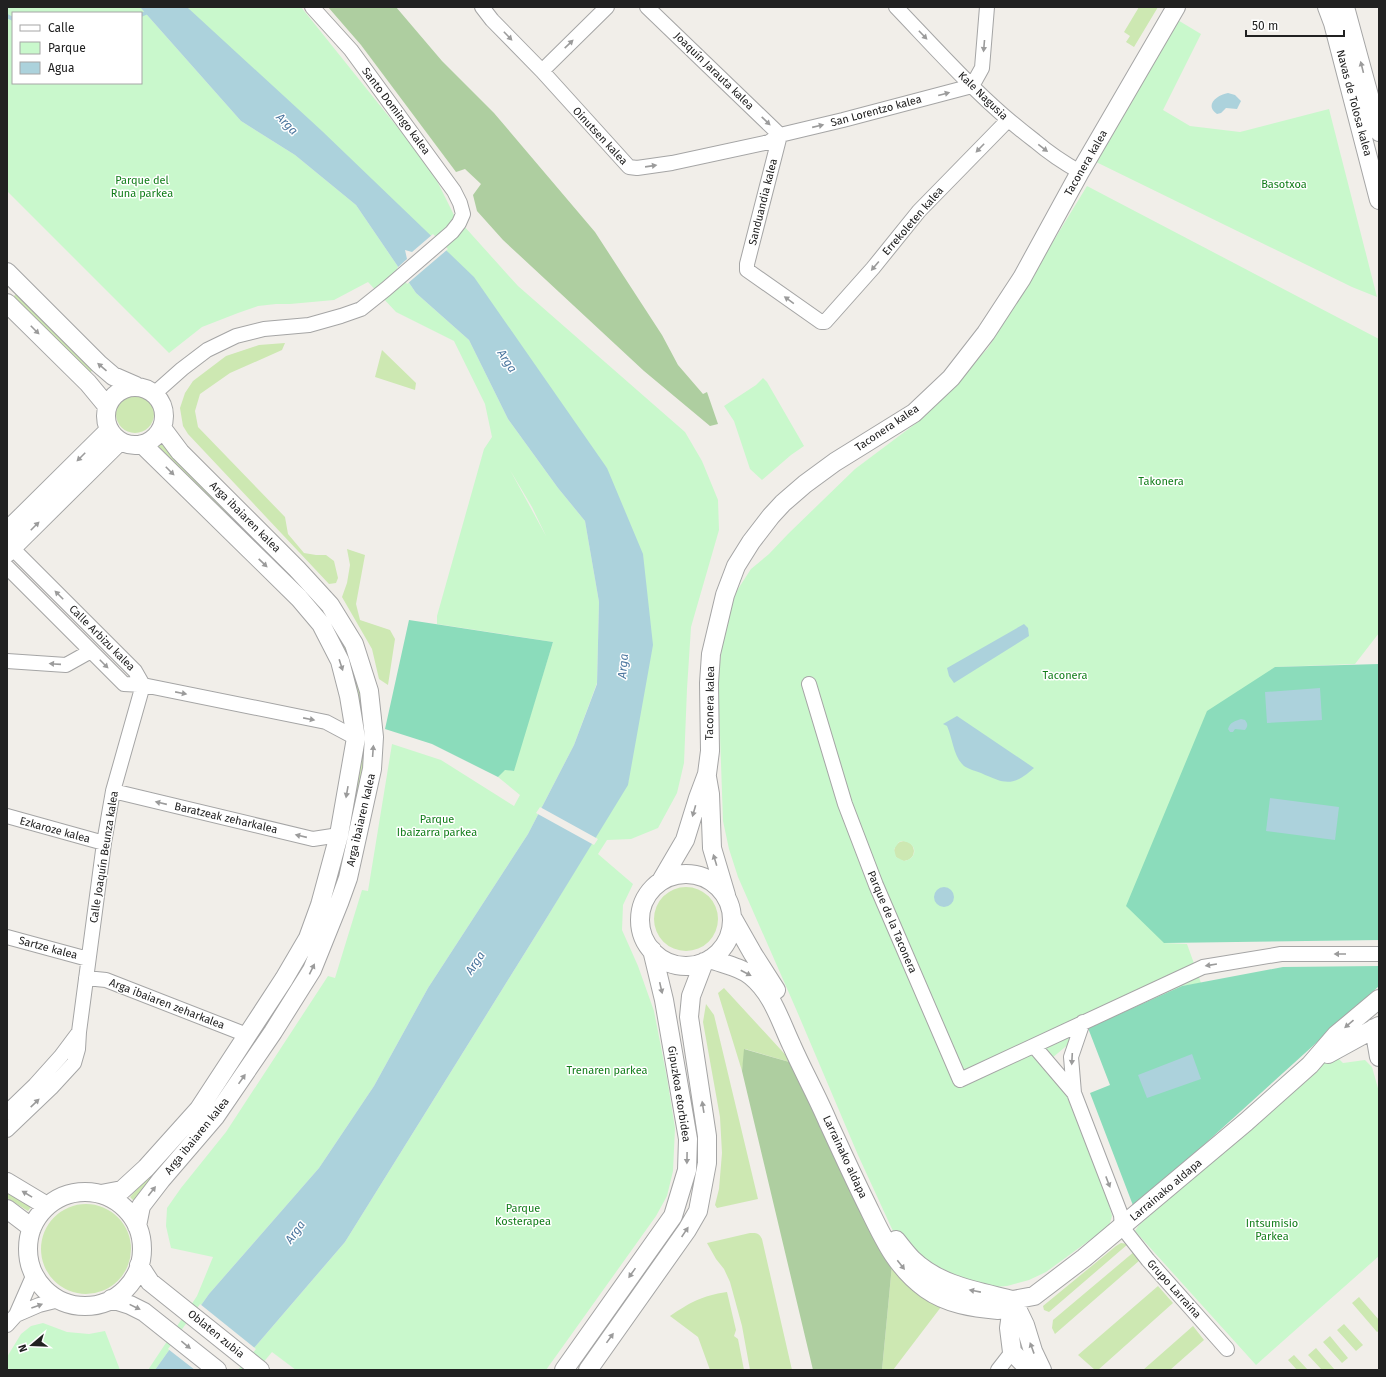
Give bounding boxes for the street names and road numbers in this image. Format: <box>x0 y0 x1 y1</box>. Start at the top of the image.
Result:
street label: Joaquín Jarauta kalea <box>671 30 757 112</box>
street label: Navas de Tolosa kalea <box>1334 48 1374 158</box>
street label: Santo Domingo kalea <box>359 65 433 157</box>
street label: Kale Nagusia <box>955 69 1011 123</box>
street label: San Lorentzo kalea <box>829 93 923 129</box>
street label: Oinutsen kalea <box>570 104 630 168</box>
street label: Taconera kalea <box>1062 128 1110 198</box>
street label: Sanduandia kalea <box>746 157 780 247</box>
street label: Errekoleten kalea <box>880 184 946 258</box>
street label: Taconera kalea <box>853 402 921 454</box>
street label: Arga ibaiaren kalea <box>207 479 283 555</box>
street label: Calle Arbizu kalea <box>66 602 138 674</box>
street label: Taconera kalea <box>703 666 717 740</box>
street label: Arga ibaiaren kalea <box>344 772 378 868</box>
street label: Calle Joaquín Beunza kalea <box>87 790 121 924</box>
street label: Baratzeak zeharkalea <box>173 800 279 836</box>
street label: Ezkaroze kalea <box>18 814 92 846</box>
street label: Parque de la Taconera <box>865 869 919 975</box>
street label: Sartze kalea <box>17 934 79 962</box>
street label: Arga ibaiaren zeharkalea <box>108 976 226 1032</box>
street label: Gipuzkoa etorbidea <box>665 1045 693 1143</box>
street label: Arga ibaiaren kalea <box>162 1095 232 1177</box>
street label: Larrainako aldapa <box>820 1114 870 1200</box>
street label: Larrainako aldapa <box>1127 1156 1205 1224</box>
street label: Grupo Larraina <box>1144 1257 1204 1321</box>
street label: Oblaten zubia <box>185 1307 247 1361</box>

